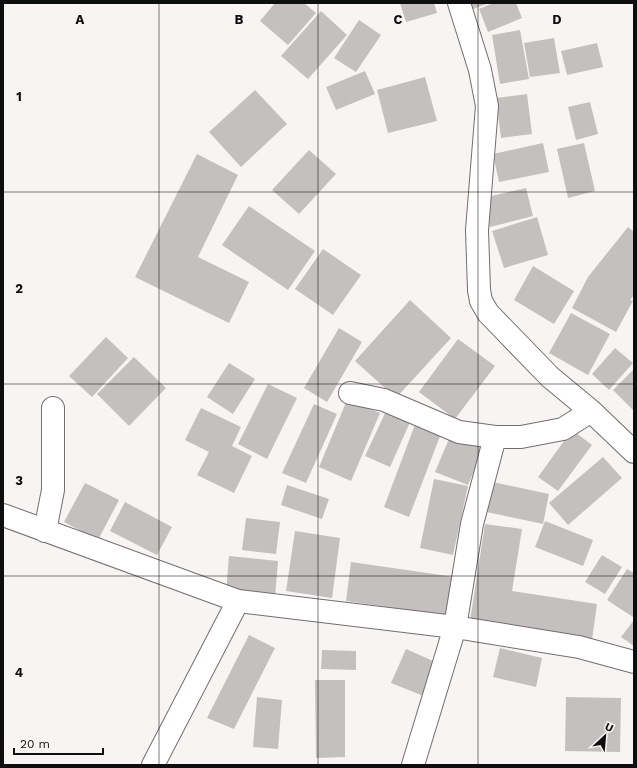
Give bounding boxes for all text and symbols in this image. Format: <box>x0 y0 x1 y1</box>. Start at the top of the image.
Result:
text: A <box>76 12 85 27</box>
text: B <box>235 12 244 27</box>
text: C <box>394 12 403 27</box>
text: D <box>552 12 562 27</box>
text: 1 <box>16 89 22 104</box>
text: 2 <box>15 281 23 296</box>
text: 3 <box>15 473 23 488</box>
text: 4 <box>15 665 24 680</box>
north arrow <box>585 716 625 756</box>
text: U <box>603 720 616 735</box>
scale bar <box>14 730 103 756</box>
text: 20 m <box>20 737 50 751</box>

